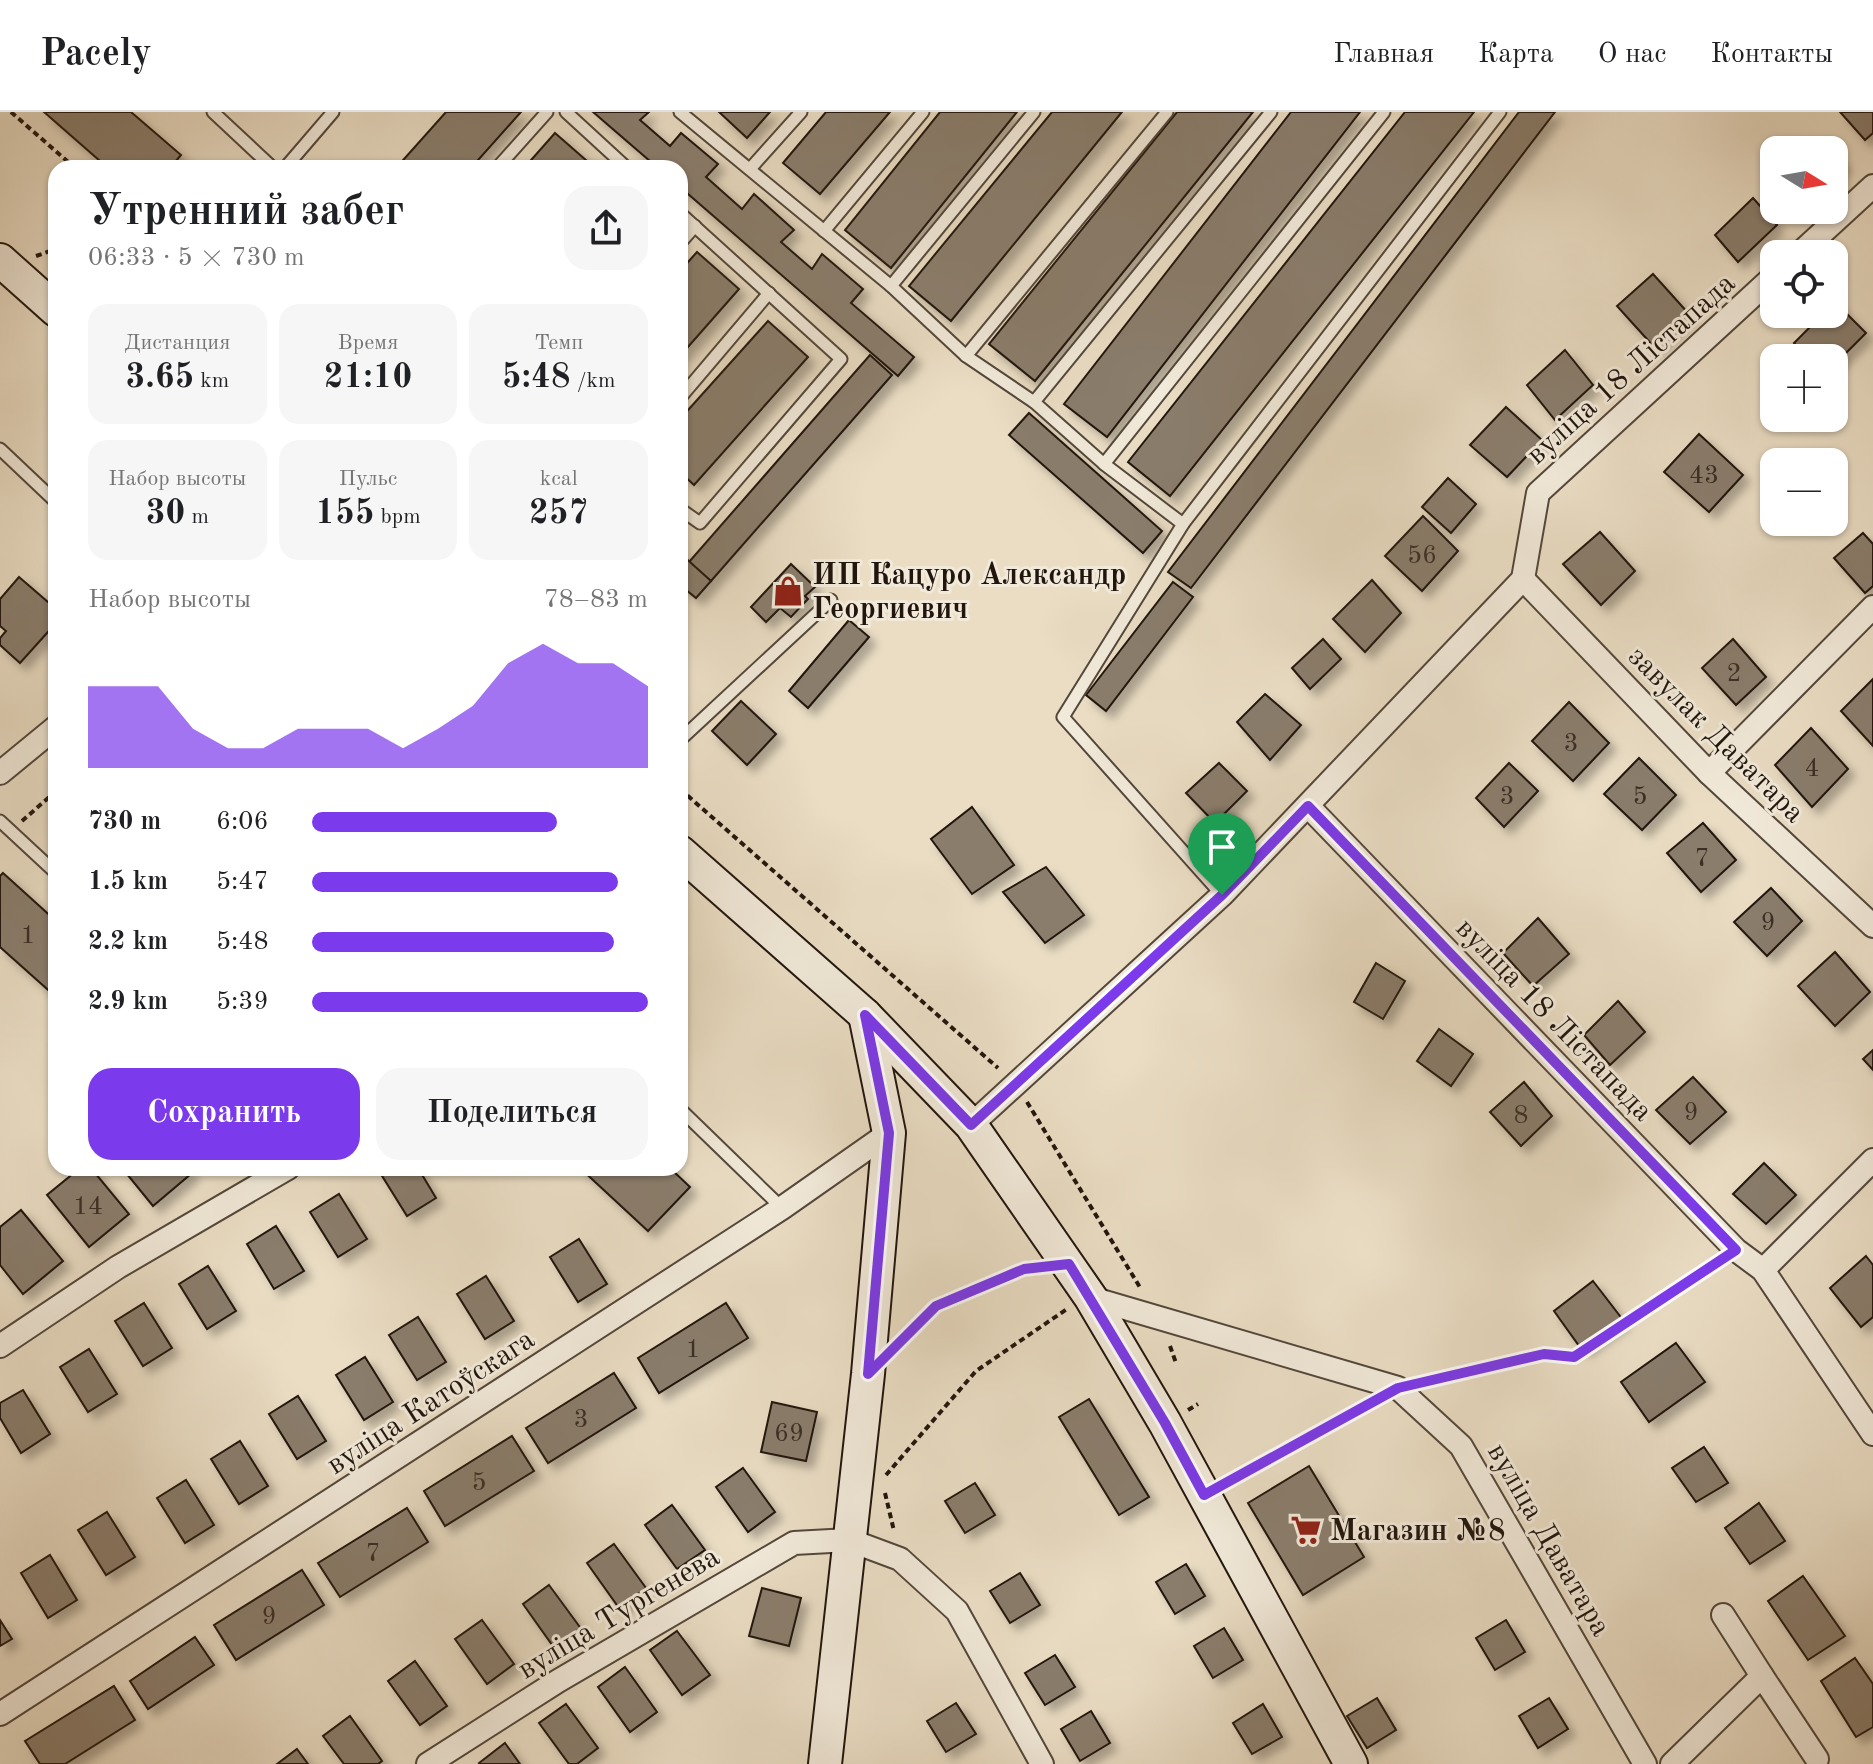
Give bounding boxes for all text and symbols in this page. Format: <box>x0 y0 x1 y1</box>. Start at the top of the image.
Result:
text: Pacely <box>40 36 152 74</box>
text: Главная <box>1333 41 1434 69</box>
text: Карта <box>1478 41 1554 69</box>
text: О нас <box>1598 41 1667 69</box>
text: Контакты <box>1711 41 1833 69</box>
north arrow <box>1760 136 1848 224</box>
map controls <box>1760 136 1848 536</box>
button: share <box>564 186 648 270</box>
text: Утренний забег <box>88 190 404 234</box>
button: locate <box>1760 240 1848 328</box>
text: 06:33 · 5 × 730 m <box>88 245 305 271</box>
street label: вуліца 18 Лістапада <box>1521 268 1741 471</box>
text: Дистанция <box>124 332 231 354</box>
text: Время <box>338 332 398 354</box>
text: Темп <box>534 332 583 354</box>
button: + <box>1760 344 1848 432</box>
text: 3.65 <box>125 361 194 395</box>
text: 21:10 <box>324 361 412 395</box>
text: 5:48 <box>502 361 571 395</box>
text: km <box>194 370 229 392</box>
text: /km <box>571 370 615 392</box>
button: − <box>1760 448 1848 536</box>
house number: 43 <box>1689 463 1719 489</box>
text: Набор высоты <box>108 468 246 490</box>
text: Пульс <box>339 468 397 490</box>
text: kcal <box>540 468 578 490</box>
text: 30 <box>146 497 185 531</box>
text: 155 <box>315 497 374 531</box>
text: 257 <box>529 497 588 531</box>
text: m <box>185 506 209 528</box>
text: bpm <box>374 506 421 528</box>
house number: 56 <box>1407 543 1437 569</box>
place label: ИП Кацуро Александр Георгиевич <box>812 561 1126 625</box>
shop icon: ИП Кацуро Александр Георгиевич <box>771 574 805 608</box>
text: Набор высоты <box>88 587 251 613</box>
text: 78–83 m <box>544 587 648 613</box>
street label: завулак Даватара <box>1622 642 1810 829</box>
house number: 2 <box>1726 661 1742 687</box>
house number: 3 <box>1563 731 1579 757</box>
house number: 4 <box>1804 756 1820 782</box>
house number: 3 <box>1499 784 1515 810</box>
house number: 5 <box>1632 784 1648 810</box>
text: 730 m <box>88 809 161 835</box>
text: 6:06 <box>216 809 269 835</box>
pin <box>1188 813 1256 895</box>
icon: arrive <box>1200 825 1244 869</box>
house number: 7 <box>1694 846 1710 872</box>
text: 1.5 km <box>88 869 168 895</box>
text: 5:47 <box>216 869 269 895</box>
street label: вуліца 18 Лістапада <box>1449 910 1661 1128</box>
house number: 9 <box>1760 910 1776 936</box>
house number: 1 <box>20 923 36 949</box>
text: 2.2 km <box>88 929 168 955</box>
text: 5:48 <box>216 929 269 955</box>
text: 2.9 km <box>88 989 168 1015</box>
text: 5:39 <box>216 989 269 1015</box>
button: Сохранить <box>88 1068 360 1160</box>
button: Поделиться <box>376 1068 648 1160</box>
house number: 8 <box>1513 1098 1529 1130</box>
house number: 9 <box>1683 1100 1699 1126</box>
house number: 14 <box>73 1194 103 1220</box>
street label: вуліца Катоўскага <box>322 1324 540 1481</box>
house number: 1 <box>685 1337 701 1363</box>
house number: 3 <box>573 1407 589 1433</box>
house number: 69 <box>774 1421 804 1447</box>
street label: вуліца Даватара <box>1481 1438 1616 1642</box>
house number: 5 <box>471 1470 487 1496</box>
supermarket icon: Магазин №8 <box>1289 1513 1323 1547</box>
place label: Магазин №8 <box>1330 1517 1505 1547</box>
house number: 7 <box>365 1541 381 1567</box>
street label: вуліца Тургенева <box>513 1542 725 1686</box>
house number: 9 <box>261 1604 277 1630</box>

